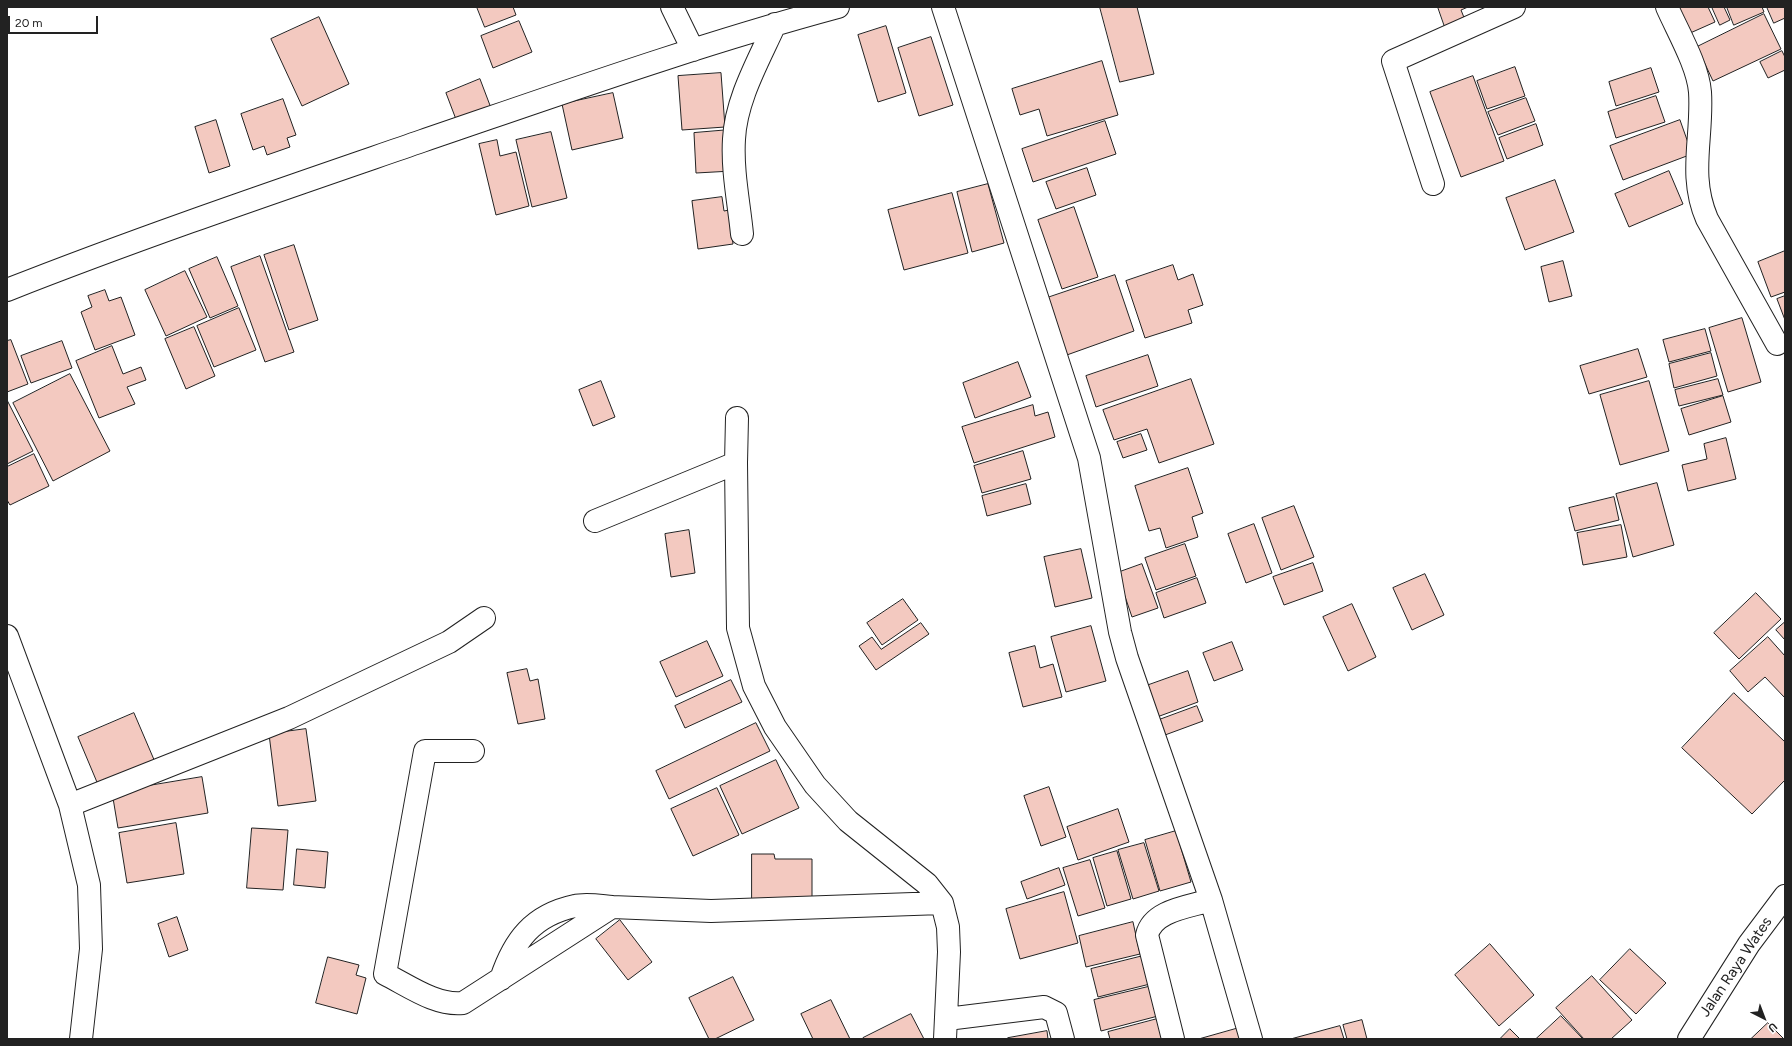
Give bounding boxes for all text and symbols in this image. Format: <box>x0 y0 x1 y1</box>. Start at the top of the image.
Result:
scale bar <box>10 8 100 34</box>
text: 20 m <box>15 16 43 30</box>
street label: Jalan Raya Wates <box>1696 914 1776 1020</box>
north arrow <box>1744 998 1784 1038</box>
text: U <box>1765 1020 1780 1035</box>

